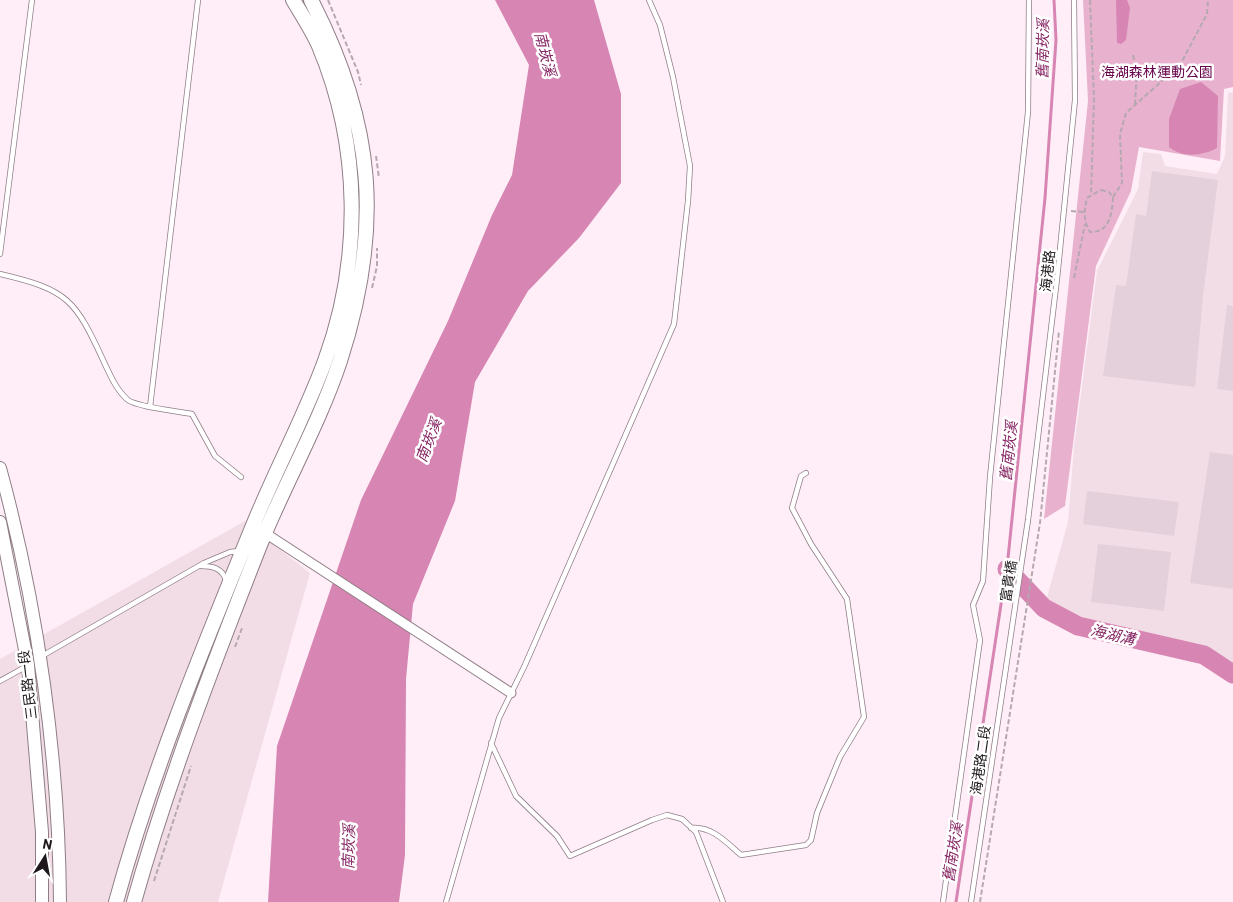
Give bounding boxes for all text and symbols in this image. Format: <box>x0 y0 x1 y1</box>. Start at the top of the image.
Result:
water label: 舊南崁溪 <box>1032 17 1052 79</box>
water label: 南崁溪 <box>532 30 561 80</box>
park label: 海湖森林運動公園 <box>1101 63 1213 80</box>
street label: 海港路 <box>1036 249 1058 293</box>
water label: 南崁溪 <box>412 414 445 464</box>
water label: 舊南崁溪 <box>996 418 1020 482</box>
street label: 富貴橋 <box>996 559 1020 603</box>
water label: 海湖溝 <box>1089 620 1139 648</box>
street label: 三民路一段 <box>14 649 40 721</box>
street label: 海港路二段 <box>967 724 993 796</box>
water label: 舊南崁溪 <box>938 819 966 883</box>
water label: 南崁溪 <box>339 822 357 870</box>
north arrow <box>20 832 70 882</box>
text: N <box>41 835 54 853</box>

